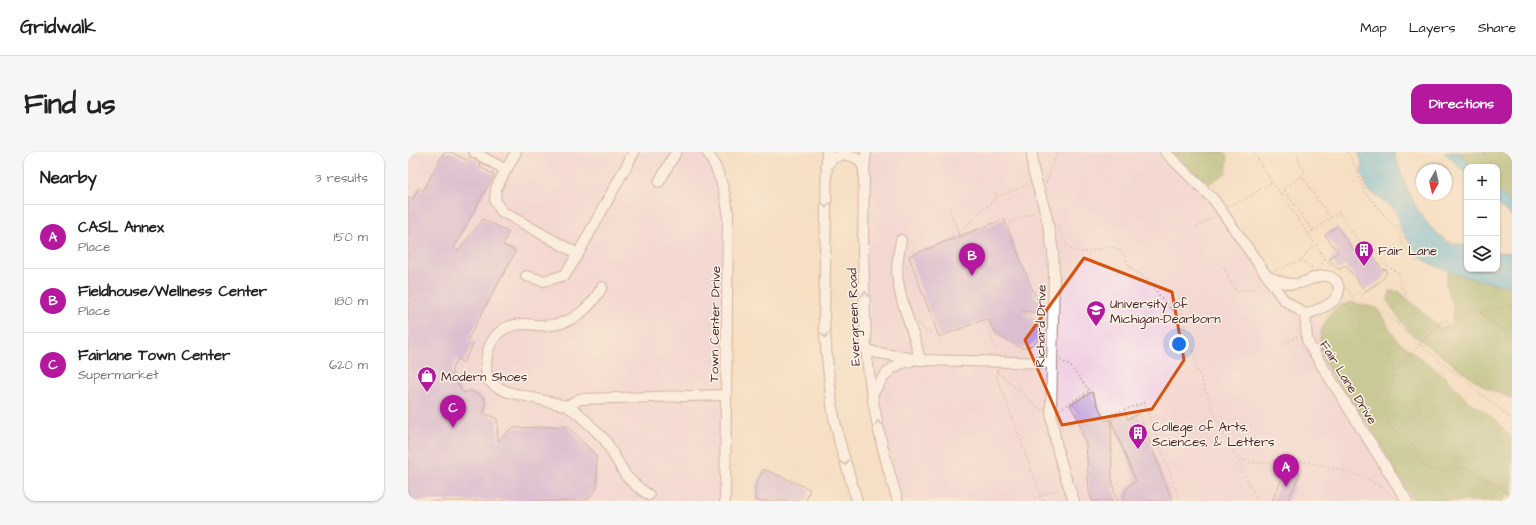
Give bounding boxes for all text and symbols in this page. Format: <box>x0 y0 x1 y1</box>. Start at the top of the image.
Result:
text: Gridwalk <box>20 14 96 41</box>
text: Map <box>1360 18 1387 38</box>
text: Layers <box>1409 18 1456 38</box>
text: Share <box>1478 18 1516 38</box>
button: Directions <box>1411 84 1512 124</box>
text: Find us <box>24 85 115 124</box>
north arrow <box>1416 164 1452 200</box>
map controls <box>1464 164 1500 272</box>
button: + <box>1464 164 1500 200</box>
text: Nearby <box>40 166 97 190</box>
text: 3 results <box>315 169 368 187</box>
button: − <box>1464 200 1500 236</box>
one-way arrow <box>822 202 831 208</box>
text: CASL Annex <box>78 217 164 238</box>
text: A <box>49 228 57 246</box>
text: 150 m <box>334 228 368 246</box>
button: layers <box>1464 236 1500 272</box>
text: Place <box>78 238 110 256</box>
building icon: Fair Lane <box>1353 239 1375 267</box>
place label: Fair Lane <box>1378 242 1437 260</box>
pin: B <box>959 243 985 276</box>
street label: Town Center Drive <box>705 266 725 382</box>
street label: Evergreen Road <box>843 267 866 366</box>
text: Fieldhouse/Wellness Center <box>78 281 267 302</box>
street label: Richard Drive <box>1031 284 1051 368</box>
one-way arrow <box>861 291 869 297</box>
text: B <box>48 292 58 310</box>
text: 180 m <box>334 292 368 310</box>
place label: University of Michigan-Dearborn <box>1110 295 1221 329</box>
school or university icon: University of Michigan-Dearborn <box>1085 299 1107 327</box>
text: Place <box>78 302 110 320</box>
one-way arrow <box>821 332 830 338</box>
your location <box>1169 334 1189 354</box>
street label: Fair Lane Drive <box>1315 337 1381 428</box>
text: Fairlane Town Center <box>78 345 230 366</box>
text: C <box>48 356 58 374</box>
text: 620 m <box>329 356 368 374</box>
shop icon: Modern Shoes <box>416 365 438 393</box>
text: Supermarket <box>78 366 159 384</box>
place label: Modern Shoes <box>441 368 528 386</box>
pin: C <box>440 395 466 428</box>
place label: College of Arts, Sciences, & Letters <box>1152 418 1275 451</box>
one-way arrow <box>874 420 883 426</box>
building icon: College of Arts, Sciences, & Letters <box>1127 422 1149 450</box>
pin: A <box>1273 454 1299 487</box>
one-way arrow <box>841 460 849 467</box>

